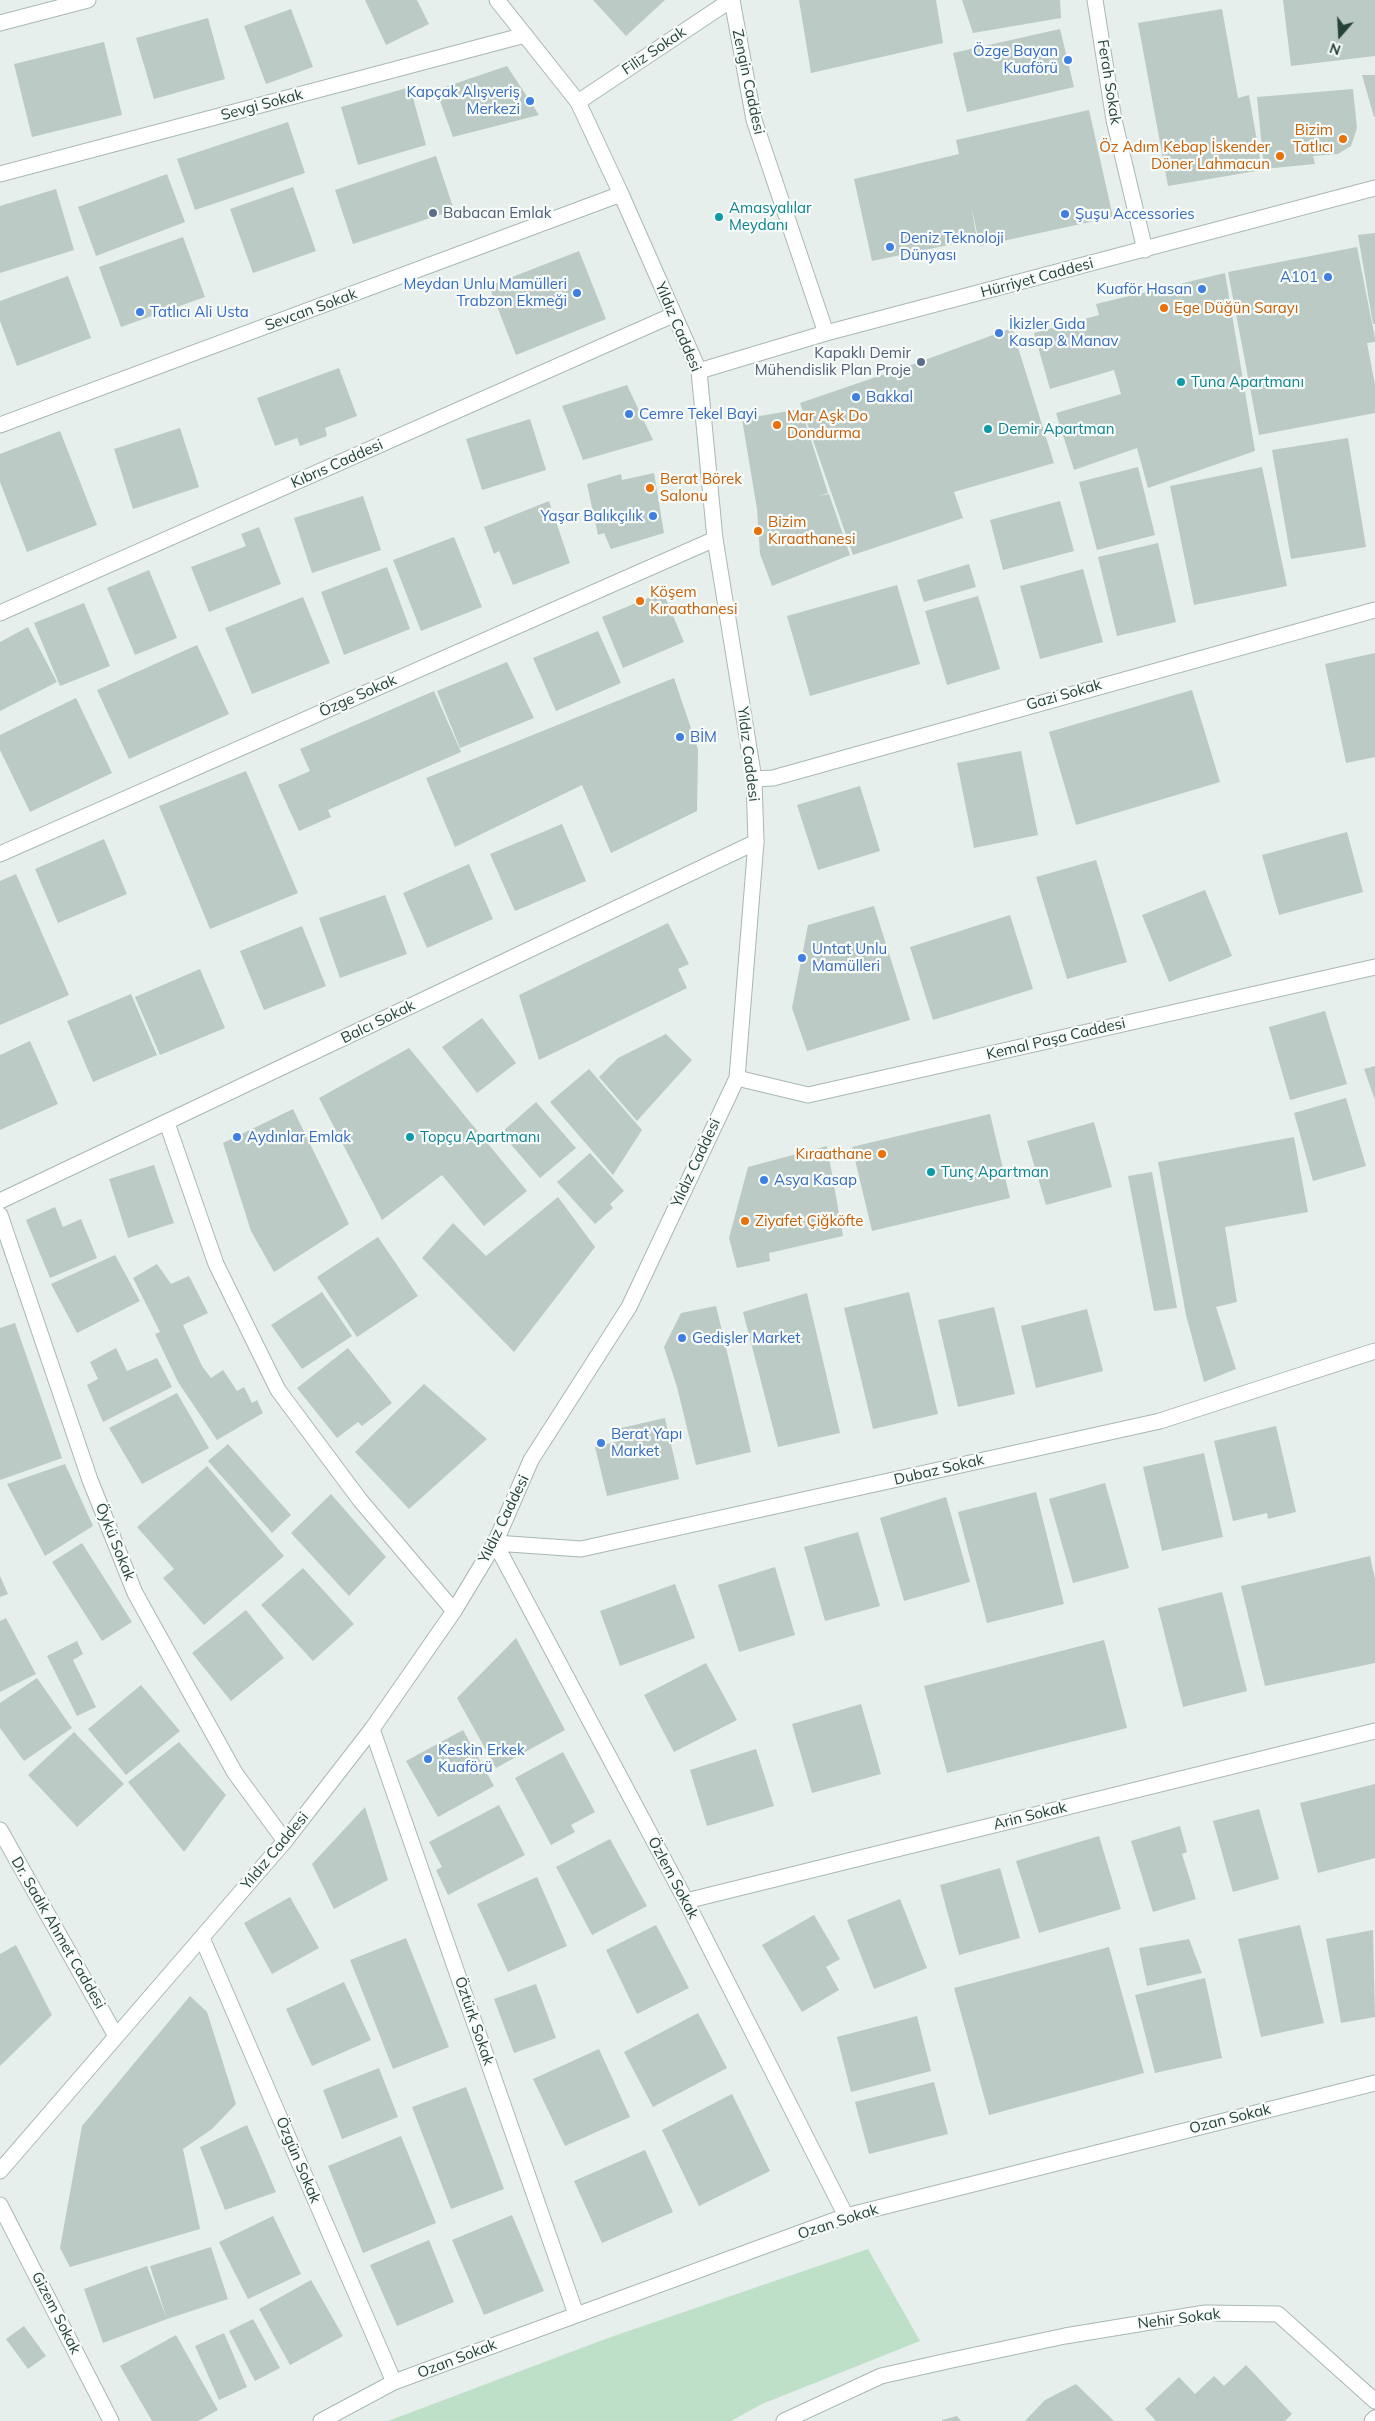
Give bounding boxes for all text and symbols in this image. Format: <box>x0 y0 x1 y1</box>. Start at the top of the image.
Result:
north arrow <box>1315 10 1365 60</box>
street label: Filiz Sokak <box>619 23 689 79</box>
street label: Zengin Caddesi <box>728 28 768 136</box>
street label: Ferah Sokak <box>1093 38 1125 126</box>
text: N <box>1327 39 1343 59</box>
place label: Özge Bayan Kuaförü <box>973 42 1058 77</box>
marker: Özge Bayan Kuaförü <box>1062 54 1074 66</box>
place label: Kapçak Alışveriş Merkezi <box>407 83 520 118</box>
street label: Sevgi Sokak <box>219 85 305 125</box>
marker: Kapçak Alışveriş Merkezi <box>524 95 536 107</box>
place label: Bizim Tatlıcı <box>1293 121 1333 156</box>
marker: Bizim Tatlıcı <box>1337 133 1349 145</box>
place label: Öz Adım Kebap İskender Döner Lahmacun <box>1099 138 1270 173</box>
marker: Öz Adım Kebap İskender Döner Lahmacun <box>1274 150 1286 162</box>
place label: Amasyalılar Meydanı <box>729 199 811 234</box>
place label: Babacan Emlak <box>443 204 552 222</box>
place label: Şuşu Accessories <box>1075 205 1195 223</box>
marker: Babacan Emlak <box>427 207 439 219</box>
marker: Şuşu Accessories <box>1059 208 1071 220</box>
marker: Amasyalılar Meydanı <box>713 211 725 223</box>
place label: Deniz Teknoloji Dünyası <box>900 229 1004 264</box>
marker: Deniz Teknoloji Dünyası <box>884 241 896 253</box>
street label: Hürriyet Caddesi <box>979 254 1095 302</box>
place label: A101 <box>1280 268 1318 286</box>
marker: A101 <box>1322 271 1334 283</box>
place label: Meydan Unlu Mamülleri Trabzon Ekmeği <box>404 275 567 310</box>
street label: Yıldız Caddesi <box>651 280 705 374</box>
place label: Kuaför Hasan <box>1096 280 1192 298</box>
marker: Kuaför Hasan <box>1196 283 1208 295</box>
street label: Sevcan Sokak <box>263 285 359 335</box>
marker: Meydan Unlu Mamülleri Trabzon Ekmeği <box>571 287 583 299</box>
place label: Ege Düğün Sarayı <box>1174 299 1298 317</box>
marker: Ege Düğün Sarayı <box>1158 302 1170 314</box>
place label: Tatlıcı Ali Usta <box>150 303 249 321</box>
marker: Tatlıcı Ali Usta <box>134 306 146 318</box>
place label: İkizler Gıda Kasap & Manav <box>1009 315 1118 350</box>
marker: İkizler Gıda Kasap & Manav <box>993 327 1005 339</box>
place label: Kapaklı Demir Mühendislik Plan Proje <box>755 344 911 379</box>
marker: Kapaklı Demir Mühendislik Plan Proje <box>915 356 927 368</box>
place label: Tuna Apartmanı <box>1191 373 1304 391</box>
marker: Tuna Apartmanı <box>1175 376 1187 388</box>
place label: Bakkal <box>866 388 913 406</box>
marker: Bakkal <box>850 391 862 403</box>
place label: Cemre Tekel Bayi <box>639 405 757 423</box>
place label: Mar Aşk Do Dondurma <box>787 407 868 442</box>
marker: Cemre Tekel Bayi <box>623 408 635 420</box>
marker: Mar Aşk Do Dondurma <box>771 419 783 431</box>
place label: Demir Apartman <box>998 420 1115 438</box>
marker: Demir Apartman <box>982 423 994 435</box>
street label: Kıbrıs Caddesi <box>288 436 386 492</box>
place label: Berat Börek Salonu <box>660 470 742 505</box>
marker: Berat Börek Salonu <box>644 482 656 494</box>
place label: Yaşar Balıkçılık <box>541 507 643 525</box>
marker: Yaşar Balıkçılık <box>647 510 659 522</box>
place label: Bizim Kıraathanesi <box>768 513 855 548</box>
marker: Bizim Kıraathanesi <box>752 525 764 537</box>
place label: Köşem Kıraathanesi <box>650 583 737 618</box>
marker: Köşem Kıraathanesi <box>634 595 646 607</box>
street label: Özge Sokak <box>317 671 399 721</box>
street label: Gazi Sokak <box>1024 676 1104 714</box>
street label: Yıldız Caddesi <box>733 705 763 803</box>
place label: BİM <box>690 728 717 746</box>
marker: BİM <box>674 731 686 743</box>
place label: Untat Unlu Mamülleri <box>812 940 887 975</box>
marker: Untat Unlu Mamülleri <box>796 952 808 964</box>
street label: Balcı Sokak <box>338 996 418 1048</box>
street label: Kemal Paşa Caddesi <box>985 1014 1127 1064</box>
street label: Yıldız Caddesi <box>668 1116 724 1210</box>
place label: Aydınlar Emlak <box>247 1128 351 1146</box>
place label: Topçu Apartmanı <box>420 1128 540 1146</box>
marker: Aydınlar Emlak <box>231 1131 243 1143</box>
marker: Topçu Apartmanı <box>404 1131 416 1143</box>
place label: Kıraathane <box>796 1145 872 1163</box>
marker: Kıraathane <box>876 1148 888 1160</box>
place label: Tunç Apartman <box>941 1163 1049 1181</box>
marker: Tunç Apartman <box>925 1166 937 1178</box>
place label: Asya Kasap <box>774 1171 857 1189</box>
marker: Asya Kasap <box>758 1174 770 1186</box>
place label: Ziyafet Çiğköfte <box>755 1212 863 1230</box>
marker: Ziyafet Çiğköfte <box>739 1215 751 1227</box>
place label: Gedişler Market <box>692 1329 800 1347</box>
marker: Gedişler Market <box>676 1332 688 1344</box>
place label: Berat Yapı Market <box>611 1425 682 1460</box>
marker: Berat Yapı Market <box>595 1437 607 1449</box>
street label: Dubaz Sokak <box>892 1451 986 1489</box>
street label: Yıldız Caddesi <box>475 1472 533 1566</box>
street label: Öykü Sokak <box>91 1501 139 1583</box>
place label: Keskin Erkek Kuaförü <box>438 1741 525 1776</box>
marker: Keskin Erkek Kuaförü <box>422 1753 434 1765</box>
street label: Arin Sokak <box>991 1798 1069 1834</box>
street label: Yıldız Caddesi <box>237 1809 313 1893</box>
street label: Özlem Sokak <box>644 1834 702 1922</box>
street label: Dr. Sadık Ahmet Caddesi <box>7 1854 109 2012</box>
street label: Öztürk Sokak <box>450 1974 498 2068</box>
street label: Ozan Sokak <box>1187 2100 1273 2138</box>
street label: Özgün Sokak <box>272 2114 324 2206</box>
street label: Ozan Sokak <box>796 2201 880 2243</box>
street label: Gizem Sokak <box>28 2269 84 2357</box>
street label: Nehir Sokak <box>1137 2305 1221 2333</box>
street label: Ozan Sokak <box>415 2336 499 2382</box>

